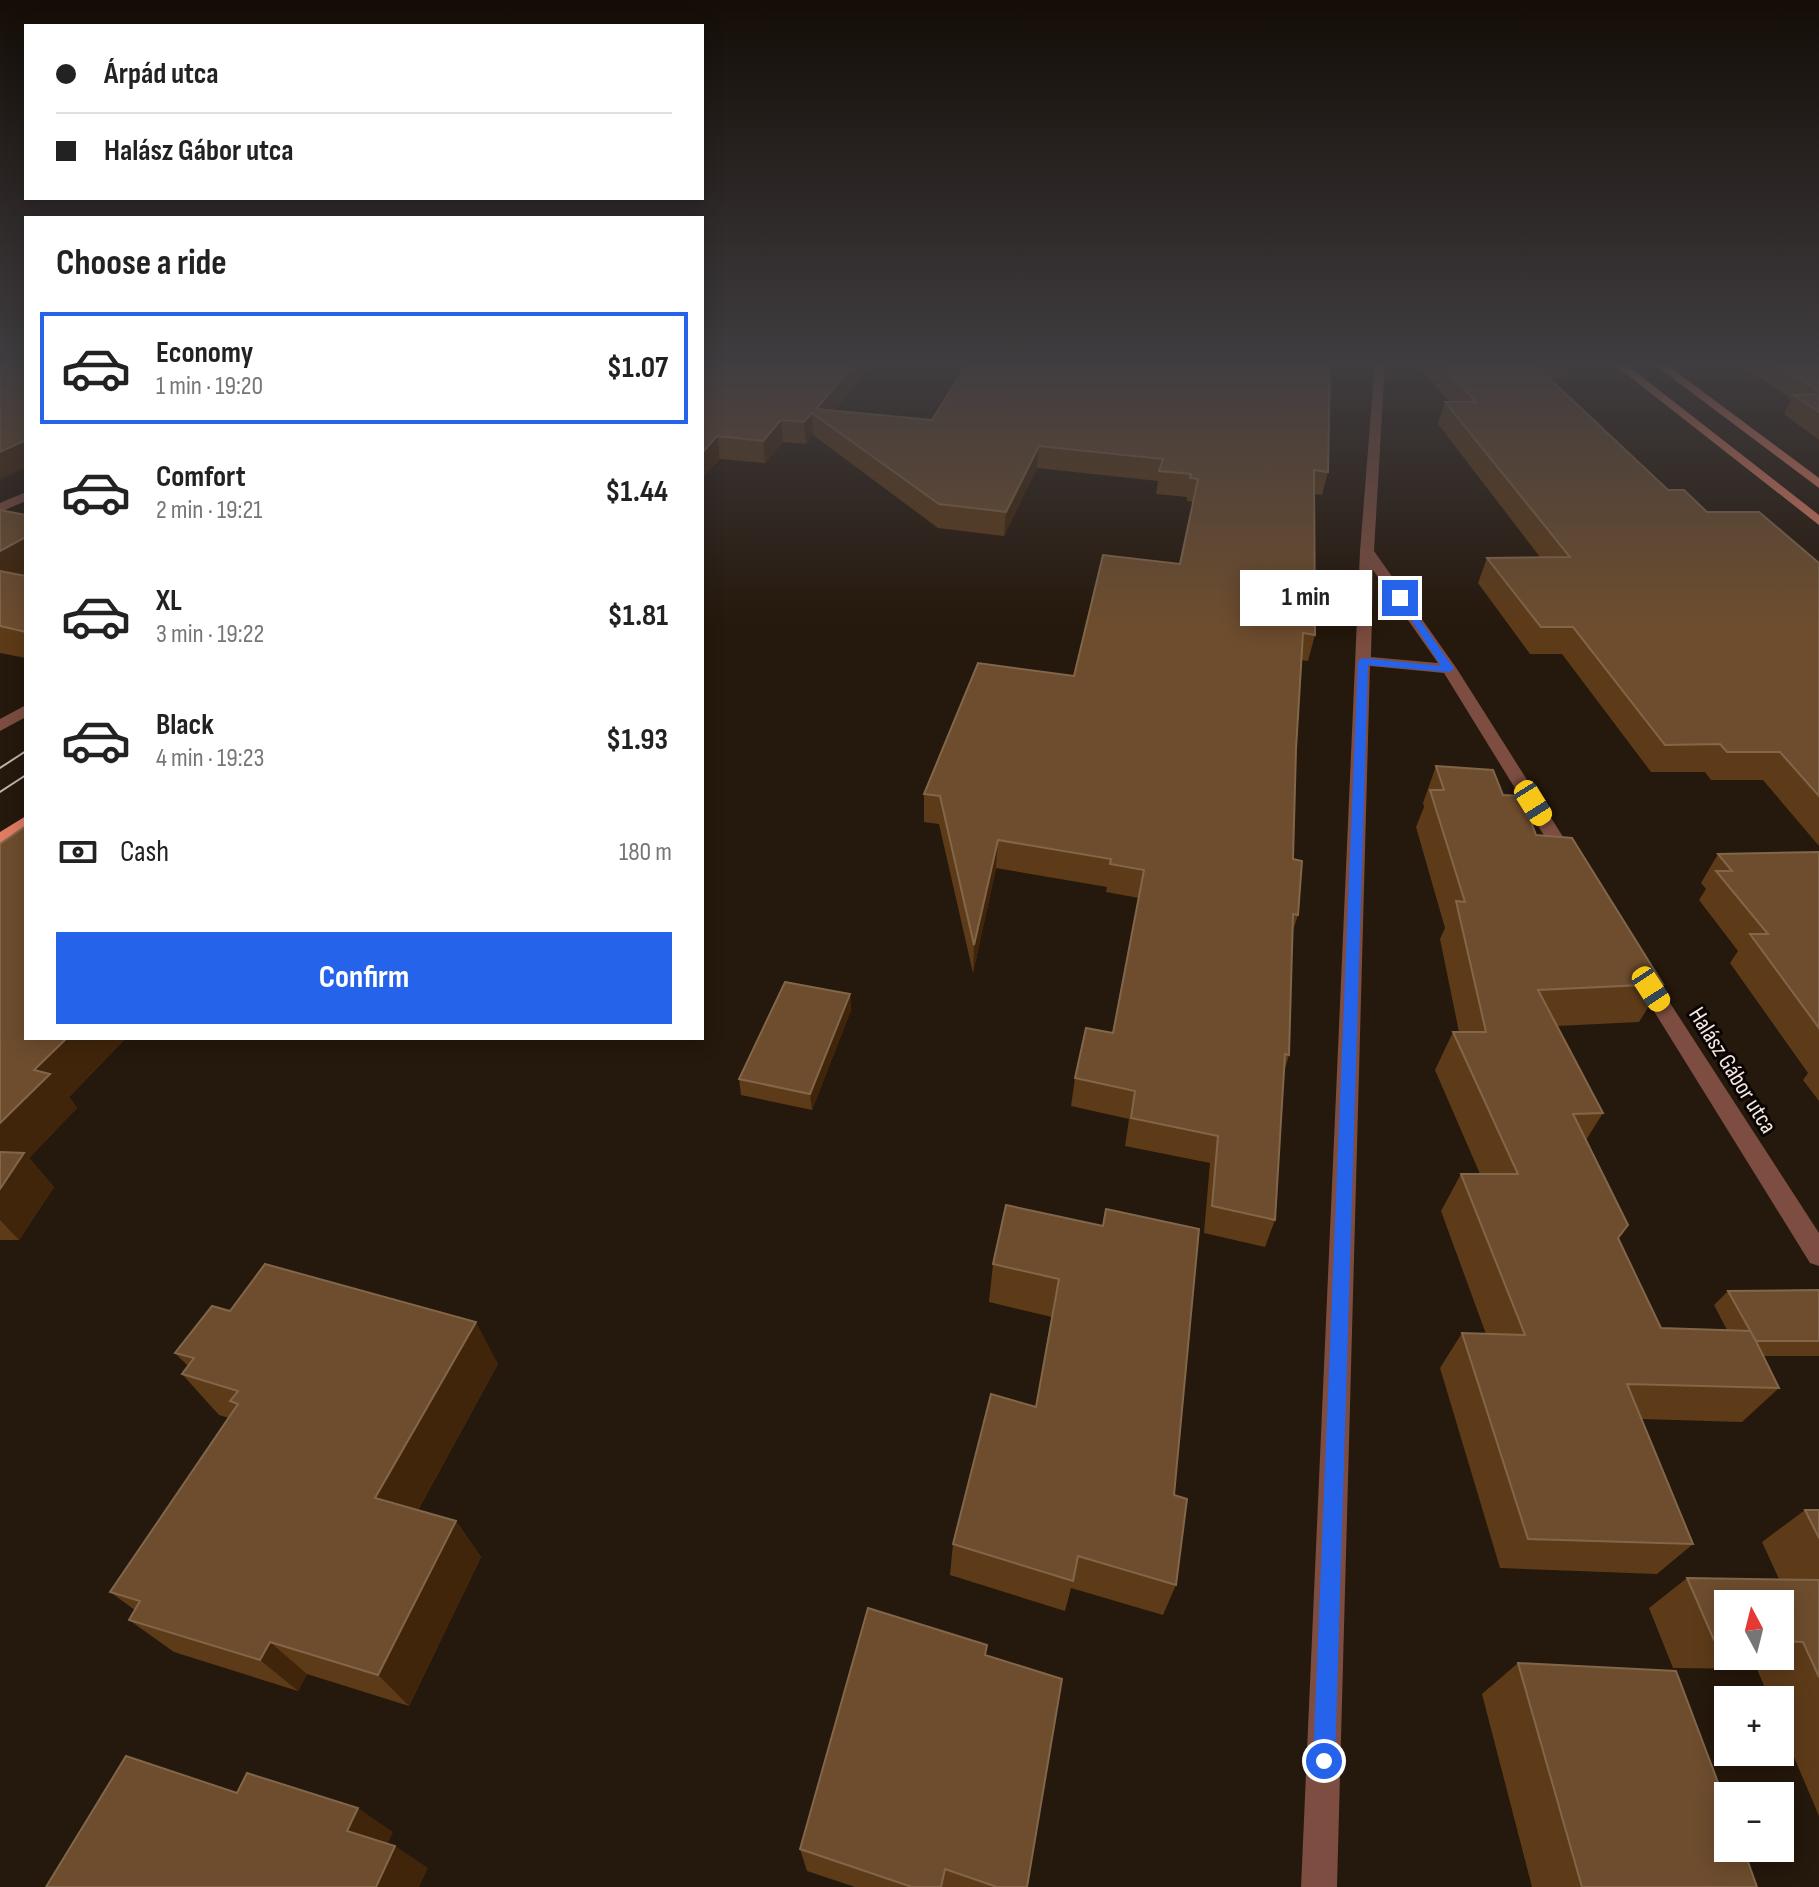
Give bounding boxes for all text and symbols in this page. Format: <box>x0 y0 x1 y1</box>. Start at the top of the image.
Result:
text: Árpád utca <box>104 56 218 92</box>
text: Halász Gábor utca <box>104 133 293 169</box>
text: Choose a ride <box>56 242 227 285</box>
icon: car <box>60 332 132 404</box>
text: Economy <box>156 335 253 371</box>
text: $1.07 <box>607 350 668 386</box>
text: 1 min · 19:20 <box>156 371 263 402</box>
icon: car <box>60 456 132 528</box>
text: Comfort <box>156 459 246 495</box>
text: $1.44 <box>605 474 668 510</box>
text: 2 min · 19:21 <box>156 495 262 526</box>
callout: 1 min <box>1240 570 1372 626</box>
icon: car <box>60 580 132 652</box>
route end <box>1382 580 1418 616</box>
text: 1 min <box>1282 582 1330 613</box>
text: XL <box>156 583 182 619</box>
text: $1.81 <box>607 598 668 634</box>
text: 3 min · 19:22 <box>156 619 264 650</box>
icon: car <box>60 704 132 776</box>
text: Black <box>156 707 214 743</box>
text: $1.93 <box>606 722 668 758</box>
text: 4 min · 19:23 <box>156 743 264 774</box>
car <box>1510 776 1556 830</box>
icon: cash <box>56 830 100 874</box>
text: Cash <box>120 834 169 870</box>
text: 180 m <box>619 837 672 868</box>
button: Confirm <box>56 932 672 1024</box>
car <box>1628 962 1674 1016</box>
street label: Halász Gábor utca <box>1682 1002 1783 1139</box>
north arrow <box>1714 1590 1794 1670</box>
map controls <box>1714 1590 1794 1862</box>
button: + <box>1714 1686 1794 1766</box>
route start <box>1306 1743 1342 1779</box>
button: − <box>1714 1782 1794 1862</box>

